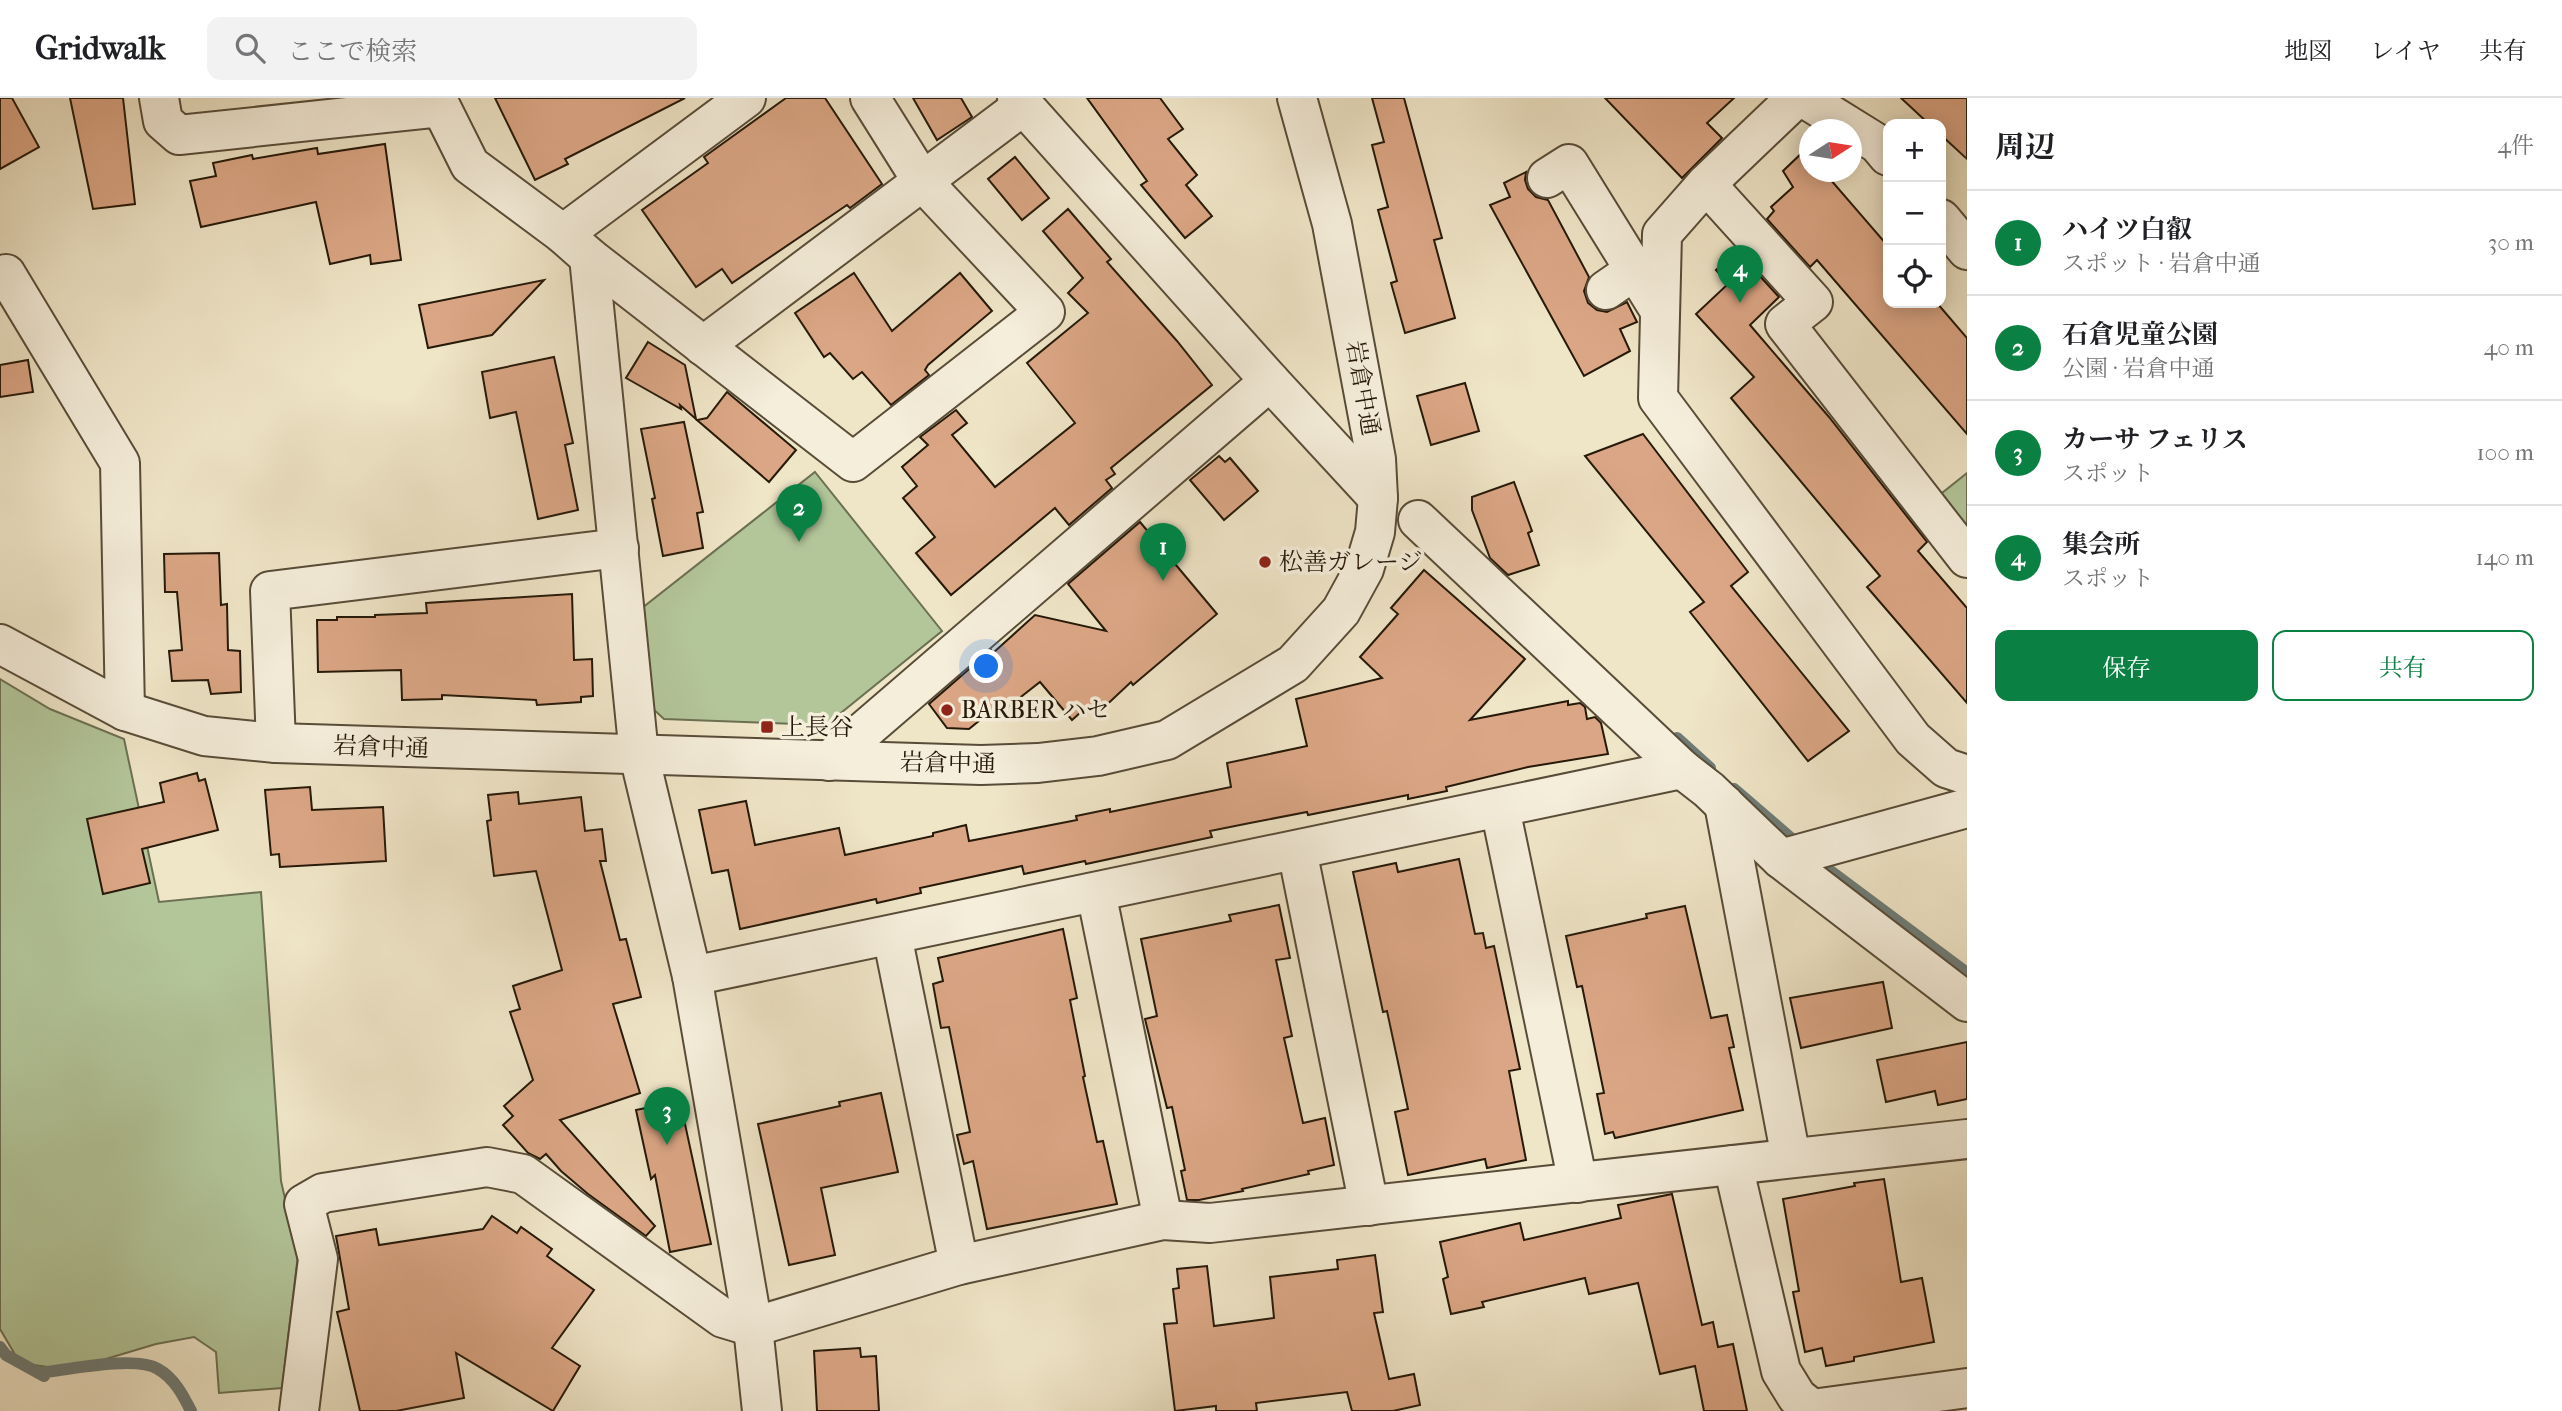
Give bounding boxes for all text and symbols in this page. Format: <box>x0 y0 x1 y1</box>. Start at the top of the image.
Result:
search box <box>207 17 697 80</box>
text: Gridwalk <box>35 29 165 68</box>
icon: search <box>231 29 269 67</box>
text: ここで検索 <box>287 36 417 67</box>
text: 地図 <box>2284 37 2332 65</box>
text: レイヤ <box>2370 37 2441 65</box>
text: 共有 <box>2479 37 2527 65</box>
north arrow <box>1799 119 1862 182</box>
map controls <box>1883 119 1946 308</box>
button: + <box>1883 119 1946 182</box>
text: 周辺 <box>1995 130 2055 165</box>
text: 4件 <box>2497 132 2534 159</box>
button: − <box>1883 182 1946 245</box>
text: ハイツ白叡 <box>2062 214 2192 245</box>
text: 1 <box>2014 229 2022 256</box>
text: 30 m <box>2488 229 2534 256</box>
pin: 4 <box>1717 245 1763 303</box>
button: locate <box>1883 245 1946 308</box>
text: スポット · 岩倉中通 <box>2062 250 2261 277</box>
text: 石倉児童公園 <box>2062 319 2218 350</box>
text: 2 <box>2012 334 2024 361</box>
text: 40 m <box>2484 334 2534 361</box>
street label: 岩倉中通 <box>1341 338 1385 438</box>
text: 公園 · 岩倉中通 <box>2062 355 2215 382</box>
text: カーサ フェリス <box>2062 424 2248 455</box>
text: 3 <box>2013 439 2023 466</box>
text: 100 m <box>2476 439 2534 466</box>
text: スポット <box>2062 460 2154 487</box>
pin: 2 <box>776 484 822 542</box>
pin: 1 <box>1140 523 1186 581</box>
text: 集会所 <box>2062 529 2140 560</box>
text: 4 <box>2011 544 2025 571</box>
text: 140 m <box>2475 544 2534 571</box>
place label: 松善ガレージ <box>1279 548 1423 576</box>
marker: 松善ガレージ <box>1257 554 1273 570</box>
text: スポット <box>2062 565 2154 592</box>
button: 保存 <box>1995 630 2258 701</box>
button: 共有 <box>2272 630 2534 701</box>
your location <box>969 649 1003 683</box>
place label: BARBER ハセ <box>961 696 1110 724</box>
marker: BARBER ハセ <box>939 702 955 718</box>
place label: 上長谷 <box>781 713 853 741</box>
marker: 上長谷 <box>759 719 775 735</box>
street label: 岩倉中通 <box>333 731 429 763</box>
street label: 岩倉中通 <box>900 748 996 778</box>
pin: 3 <box>644 1087 690 1145</box>

